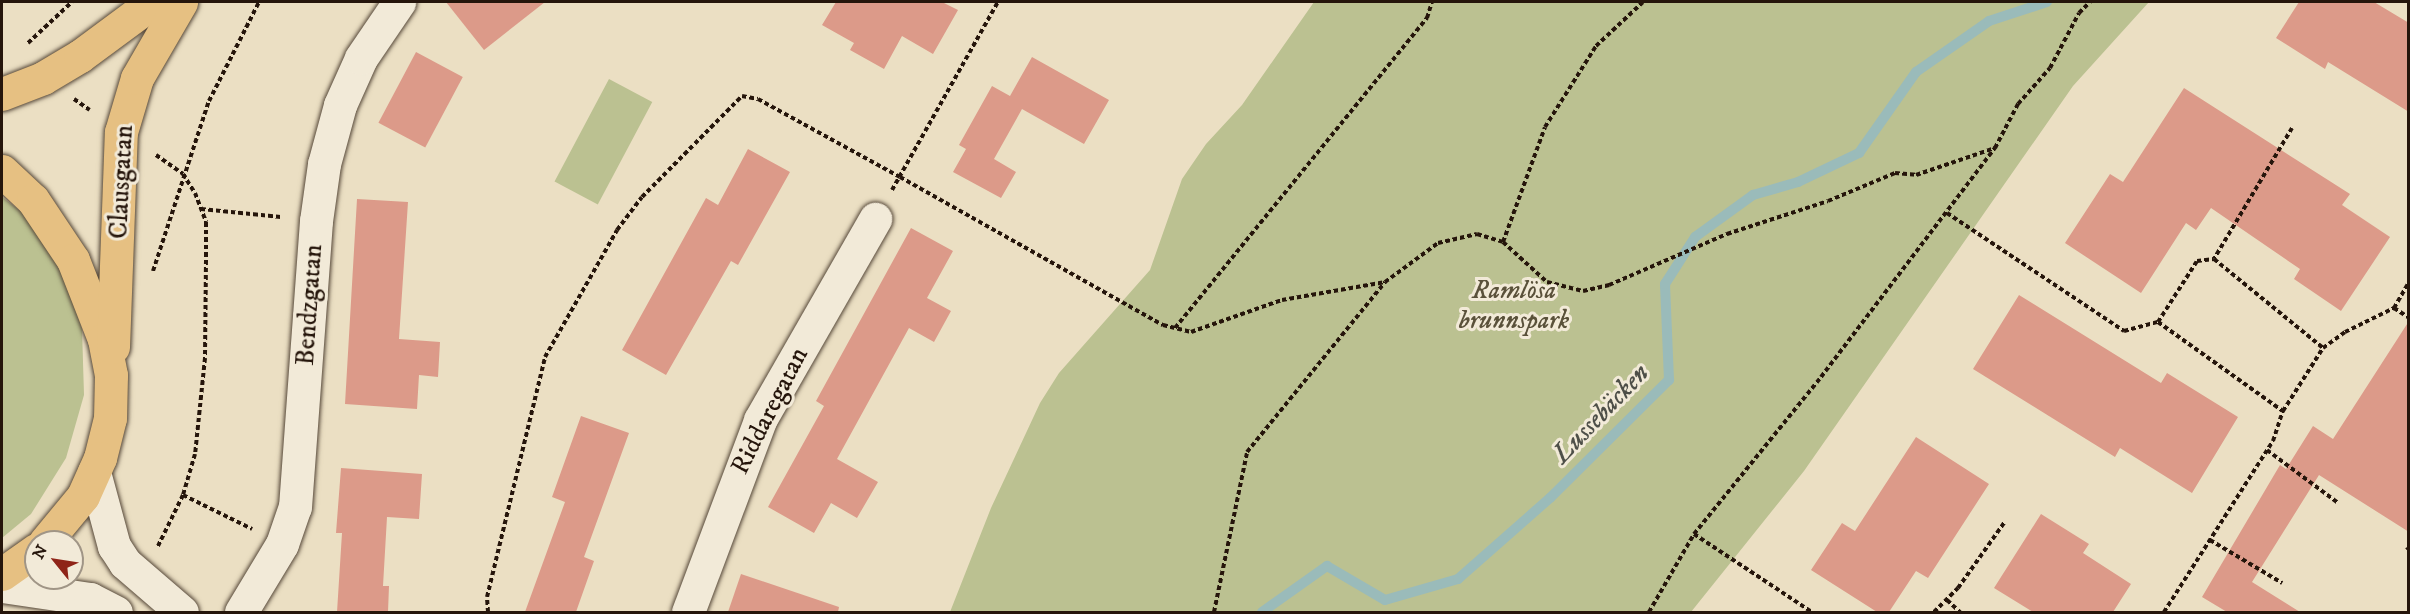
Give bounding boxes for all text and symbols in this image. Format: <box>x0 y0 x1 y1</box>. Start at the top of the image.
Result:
street label: Clausgatan <box>103 124 141 240</box>
street label: Bendzgatan <box>290 243 330 367</box>
park label: Ramlösa brunnspark <box>1459 275 1569 336</box>
street label: Riddaregatan <box>725 342 815 480</box>
water label: Lussebäcken <box>1546 358 1656 470</box>
north arrow <box>24 530 84 590</box>
text: N <box>28 541 52 563</box>

